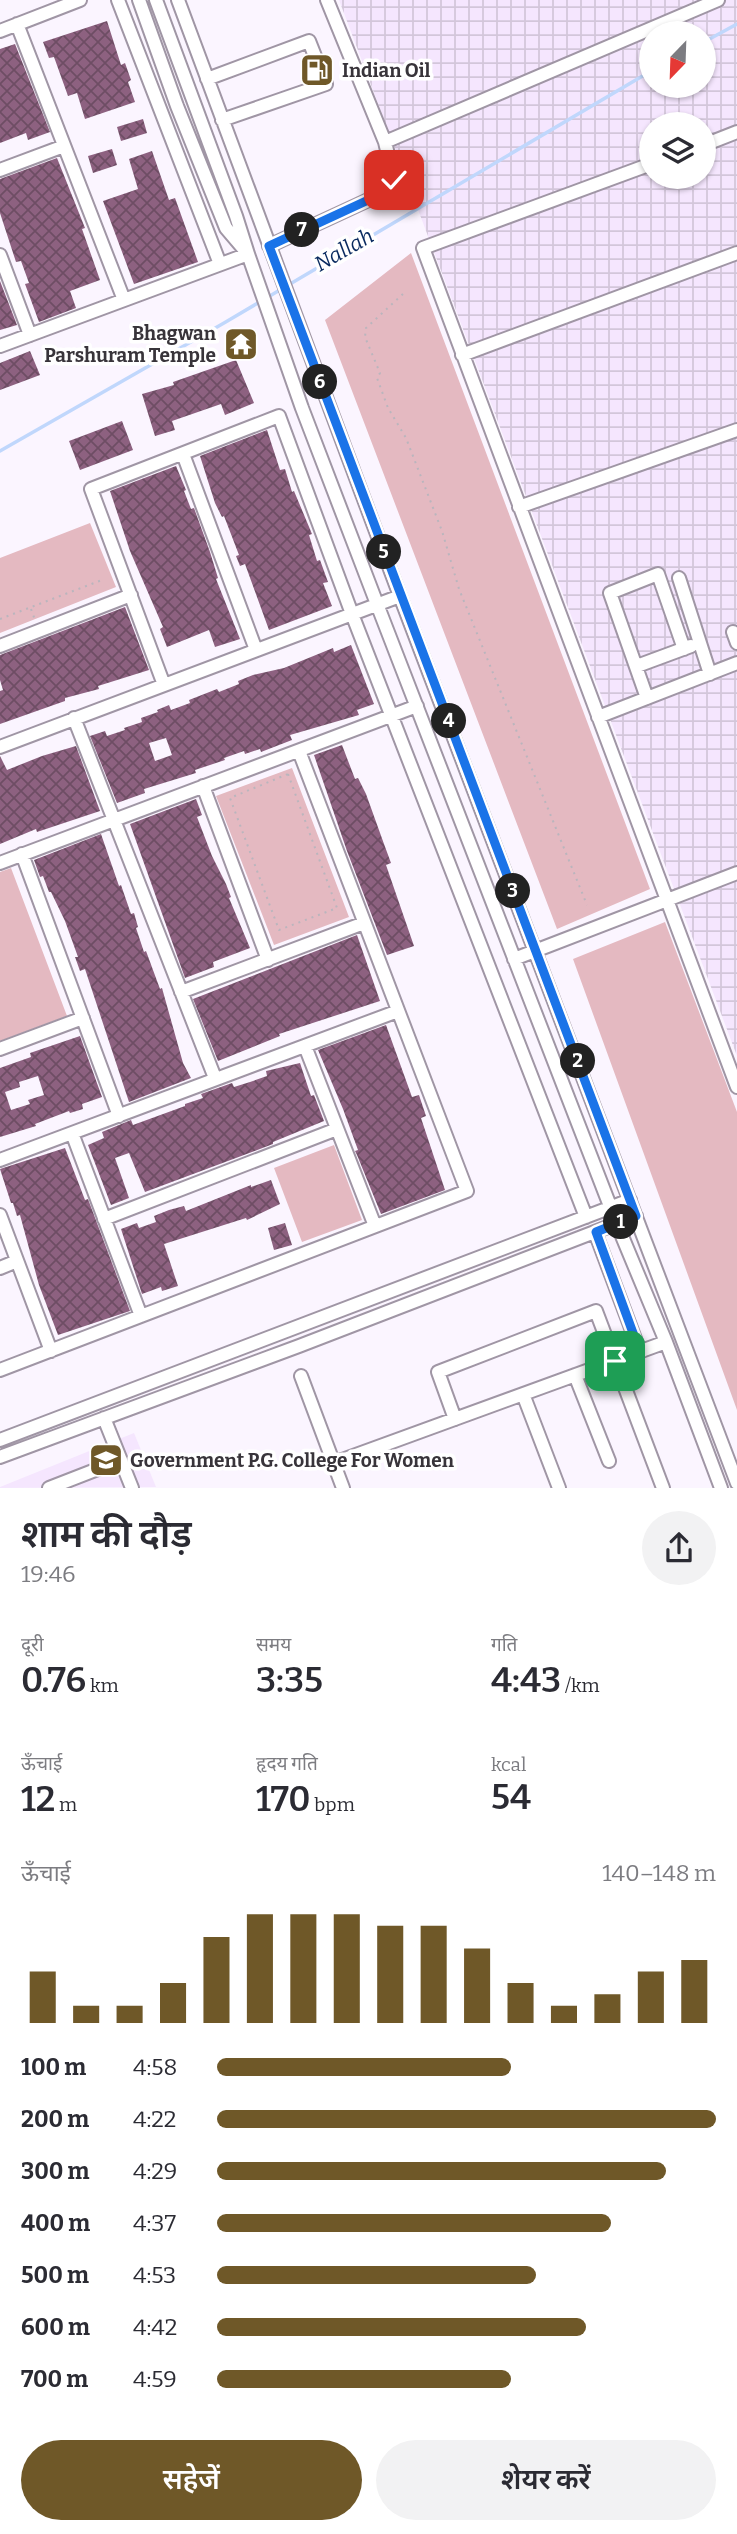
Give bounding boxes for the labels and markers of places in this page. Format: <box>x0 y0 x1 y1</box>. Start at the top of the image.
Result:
fuel station icon: Indian Oil <box>298 51 336 89</box>
place label: Indian Oil <box>342 59 431 82</box>
pin <box>364 150 424 210</box>
pin: 7 <box>284 212 320 247</box>
place label: Bhagwan Parshuram Temple <box>44 322 217 367</box>
temple icon: Bhagwan Parshuram Temple <box>222 325 260 363</box>
pin: 6 <box>302 364 338 400</box>
pin: 5 <box>366 534 402 570</box>
pin: 4 <box>432 704 466 738</box>
pin: 3 <box>496 874 530 908</box>
pin: 2 <box>560 1044 596 1078</box>
pin: 1 <box>604 1204 638 1240</box>
pin <box>585 1331 645 1391</box>
school or university icon: Government P.G. College For Women <box>87 1441 125 1479</box>
place label: Government P.G. College For Women <box>130 1449 455 1472</box>

